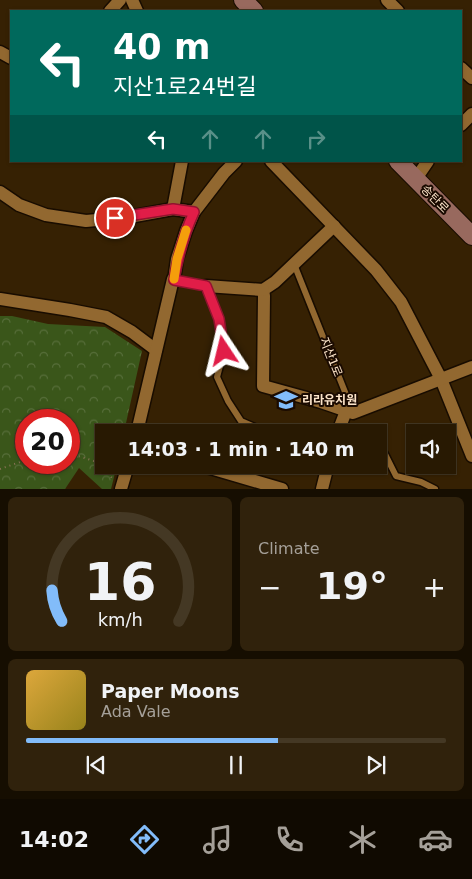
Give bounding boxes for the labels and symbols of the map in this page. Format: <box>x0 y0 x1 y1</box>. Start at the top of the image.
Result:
street label: 송탄로 <box>418 182 452 216</box>
pin <box>94 197 136 239</box>
position arrow <box>197 324 249 376</box>
street label: 지산1로 <box>317 335 345 379</box>
school or university icon: 리라유치원 <box>273 387 299 413</box>
place label: 리라유치원 <box>302 393 357 407</box>
speed limit sign: 20 <box>15 409 80 474</box>

